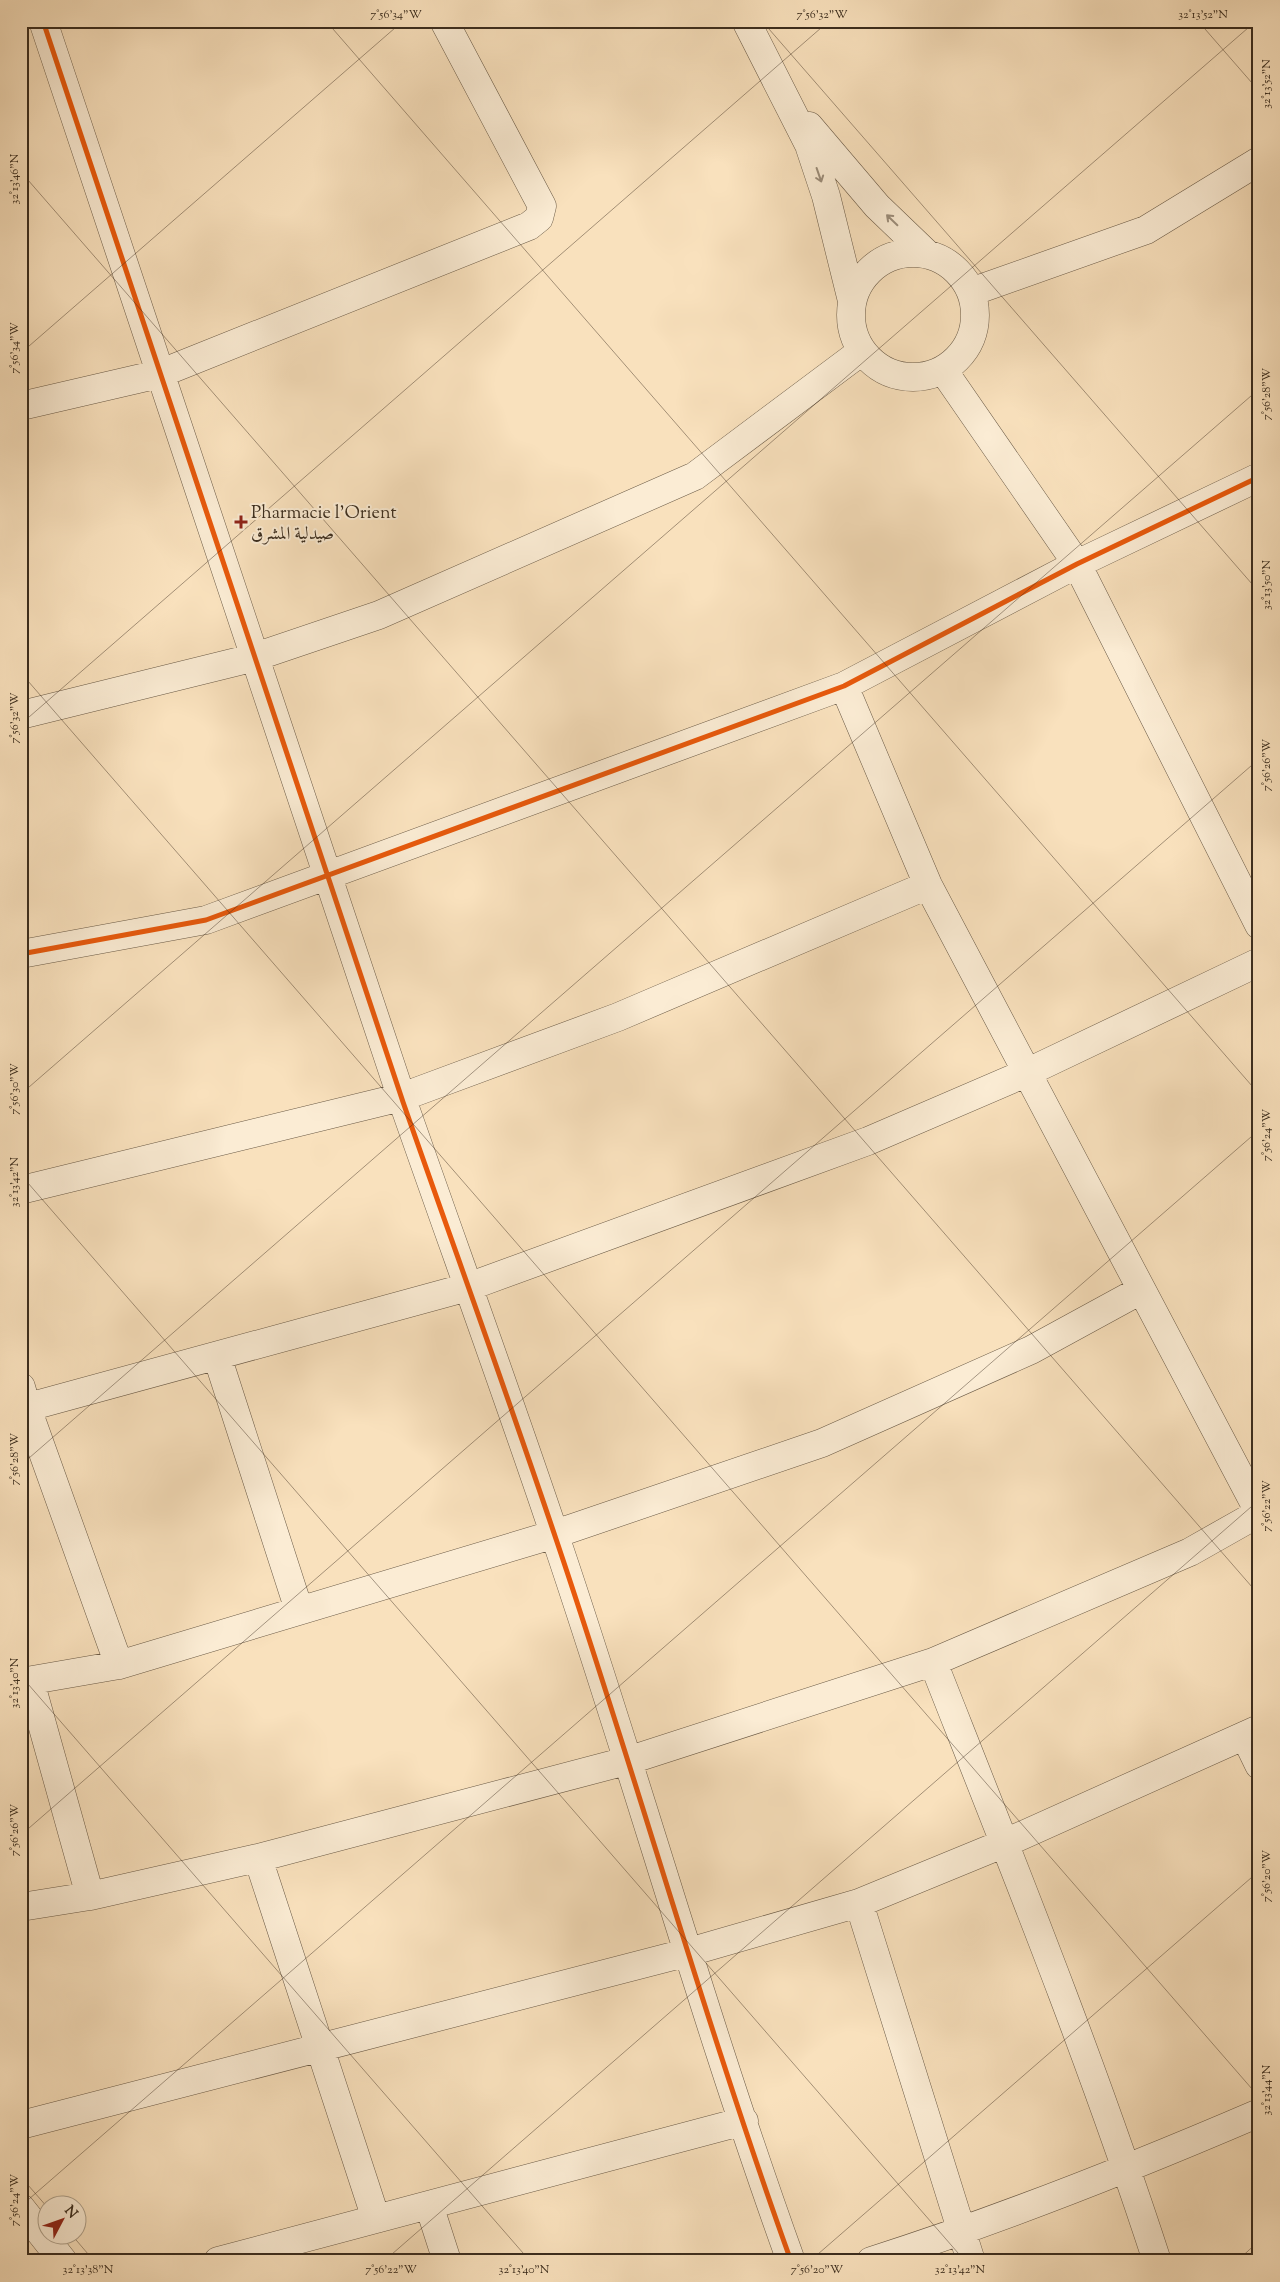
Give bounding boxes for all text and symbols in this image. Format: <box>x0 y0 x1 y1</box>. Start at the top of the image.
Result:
text: 7°56'34"W <box>370 6 422 24</box>
text: 7°56'32"W <box>796 6 848 24</box>
text: 32°13'52"N <box>1178 6 1228 24</box>
text: 32°13'52"N <box>1258 59 1276 109</box>
text: 32°13'46"N <box>6 153 24 204</box>
one-way arrow <box>815 166 824 182</box>
one-way arrow <box>885 214 898 226</box>
text: 7°56'34"W <box>6 322 24 374</box>
text: 7°56'28"W <box>1258 367 1276 420</box>
place label: Pharmacie l'Orient صيدلية المشرق <box>251 501 397 548</box>
marker: Pharmacie l'Orient صيدلية المشرق <box>235 516 247 528</box>
text: 32°13'50"N <box>1258 560 1276 610</box>
text: 7°56'32"W <box>6 692 24 744</box>
text: 7°56'26"W <box>1258 738 1276 791</box>
text: 7°56'30"W <box>6 1063 24 1115</box>
text: 7°56'24"W <box>1258 1108 1276 1161</box>
text: 32°13'42"N <box>6 1156 24 1207</box>
text: 7°56'28"W <box>6 1432 24 1485</box>
text: 7°56'22"W <box>1258 1479 1276 1532</box>
text: 32°13'40"N <box>6 1657 24 1708</box>
text: 7°56'26"W <box>6 1803 24 1856</box>
text: 7°56'20"W <box>1258 1849 1276 1902</box>
text: 32°13'44"N <box>1258 2064 1276 2115</box>
text: 7°56'24"W <box>6 2173 24 2226</box>
north arrow <box>38 2194 88 2244</box>
text: N <box>59 2202 82 2224</box>
text: 32°13'38"N <box>63 2261 114 2279</box>
text: 7°56'22"W <box>365 2261 418 2279</box>
text: 32°13'40"N <box>499 2261 550 2279</box>
text: 7°56'20"W <box>791 2261 844 2279</box>
text: 32°13'42"N <box>935 2261 986 2279</box>

